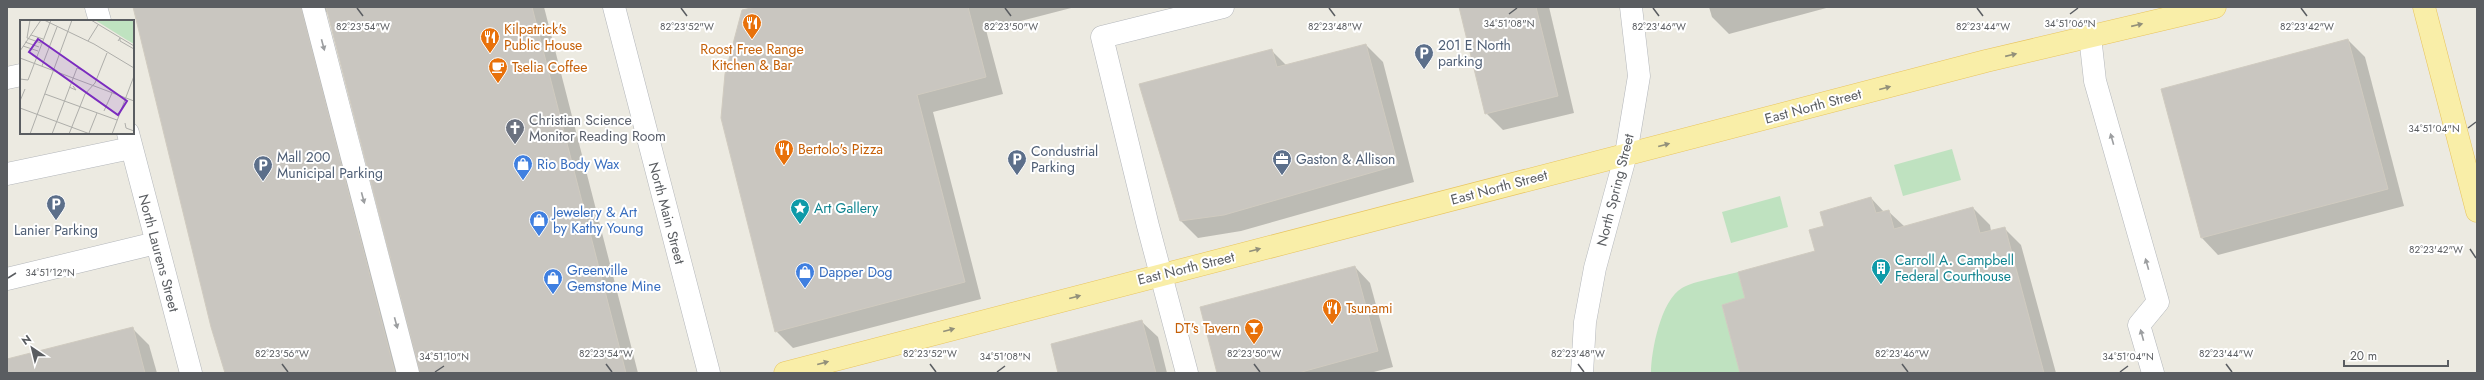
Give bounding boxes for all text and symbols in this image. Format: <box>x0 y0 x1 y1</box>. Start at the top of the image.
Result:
restaurant icon: Roost Free Range Kitchen & Bar <box>741 12 763 40</box>
text: 34°51'08"N <box>1484 16 1534 31</box>
text: 34°51'06"N <box>2044 16 2096 31</box>
text: 82°23'54"W <box>336 19 390 34</box>
place label: Kilpatrick's Public House <box>504 19 582 55</box>
text: 82°23'52"W <box>660 19 714 34</box>
text: 82°23'50"W <box>984 19 1038 34</box>
text: 82°23'48"W <box>1308 19 1362 34</box>
text: 82°23'46"W <box>1632 19 1686 34</box>
text: 82°23'44"W <box>1956 19 2010 34</box>
text: 82°23'42"W <box>2280 19 2334 34</box>
inset map <box>20 20 134 134</box>
one-way arrow <box>2131 22 2143 28</box>
restaurant icon: Kilpatrick's Public House <box>479 26 501 54</box>
place label: 201 E North parking <box>1438 35 1511 71</box>
one-way arrow <box>320 39 326 51</box>
place label: Roost Free Range Kitchen & Bar <box>700 39 804 75</box>
parking icon: 201 E North parking <box>1413 42 1435 70</box>
one-way arrow <box>2004 52 2017 58</box>
cafe icon: Tselia Coffee <box>487 56 509 84</box>
place label: Tselia Coffee <box>512 57 587 77</box>
street label: East North Street <box>1762 83 1864 129</box>
one-way arrow <box>1879 84 1891 90</box>
place label: Christian Science Monitor Reading Room <box>529 110 666 146</box>
church icon: Christian Science Monitor Reading Room <box>504 117 526 145</box>
text: 34°51'04"N <box>2408 121 2460 136</box>
street label: North Spring Street <box>1591 131 1639 248</box>
one-way arrow <box>2109 133 2115 145</box>
restaurant icon: Bertolo's Pizza <box>773 138 795 166</box>
place label: Bertolo's Pizza <box>798 139 883 159</box>
place label: Condustrial Parking <box>1031 141 1098 177</box>
one-way arrow <box>1658 141 1670 147</box>
place label: Mall 200 Municipal Parking <box>277 147 383 183</box>
parking icon: Condustrial Parking <box>1006 148 1028 176</box>
office icon: Gaston & Allison <box>1271 148 1293 176</box>
place label: Gaston & Allison <box>1296 149 1395 169</box>
shop icon: Rio Body Wax <box>512 153 534 181</box>
parking icon: Mall 200 Municipal Parking <box>252 154 274 182</box>
place label: Rio Body Wax <box>537 154 619 174</box>
street label: North Main Street <box>644 160 690 267</box>
street label: East North Street <box>1448 164 1550 210</box>
street label: North Laurens Street <box>134 192 184 315</box>
one-way arrow <box>360 192 366 204</box>
parking icon: Lanier Parking <box>45 193 67 221</box>
place icon: Art Gallery <box>789 197 811 225</box>
place label: Art Gallery <box>814 198 879 218</box>
place label: Jewelery & Art by Kathy Young <box>551 202 644 238</box>
shop icon: Jewelery & Art by Kathy Young <box>528 209 550 237</box>
place label: Lanier Parking <box>14 220 98 240</box>
text: 82°23'42"W <box>2409 242 2463 257</box>
street label: East North Street <box>1135 246 1237 290</box>
one-way arrow <box>1248 247 1261 253</box>
place label: Carroll A. Campbell Federal Courthouse <box>1895 250 2014 286</box>
building icon: Carroll A. Campbell Federal Courthouse <box>1870 257 1892 285</box>
one-way arrow <box>2144 258 2150 270</box>
place label: Greenville Gemstone Mine <box>567 260 661 296</box>
shop icon: Dapper Dog <box>794 261 816 289</box>
place label: Dapper Dog <box>819 262 893 282</box>
text: 34°51'12"N <box>25 265 75 280</box>
shop icon: Greenville Gemstone Mine <box>542 267 564 295</box>
one-way arrow <box>1069 294 1081 300</box>
restaurant icon: Tsunami <box>1321 297 1343 325</box>
place label: Tsunami <box>1346 298 1393 318</box>
one-way arrow <box>393 317 399 330</box>
bar icon: DT's Tavern <box>1243 317 1265 345</box>
place label: DT's Tavern <box>1175 318 1240 338</box>
one-way arrow <box>943 327 955 333</box>
north arrow <box>12 328 52 368</box>
one-way arrow <box>2139 329 2145 341</box>
text: N <box>18 331 34 349</box>
scale bar <box>2344 342 2448 368</box>
text: 82°23'56"W <box>255 346 309 361</box>
text: 82°23'54"W <box>579 346 633 361</box>
text: 82°23'52"W <box>903 346 957 361</box>
text: 82°23'50"W <box>1227 346 1281 361</box>
text: 82°23'48"W <box>1551 346 1605 361</box>
text: 82°23'46"W <box>1875 346 1929 361</box>
text: 82°23'44"W <box>2199 346 2253 361</box>
text: 20 m <box>2350 347 2377 365</box>
text: 34°51'10"N <box>419 349 469 364</box>
text: 34°51'08"N <box>980 349 1030 364</box>
text: 34°51'04"N <box>2102 349 2154 364</box>
one-way arrow <box>817 360 829 366</box>

